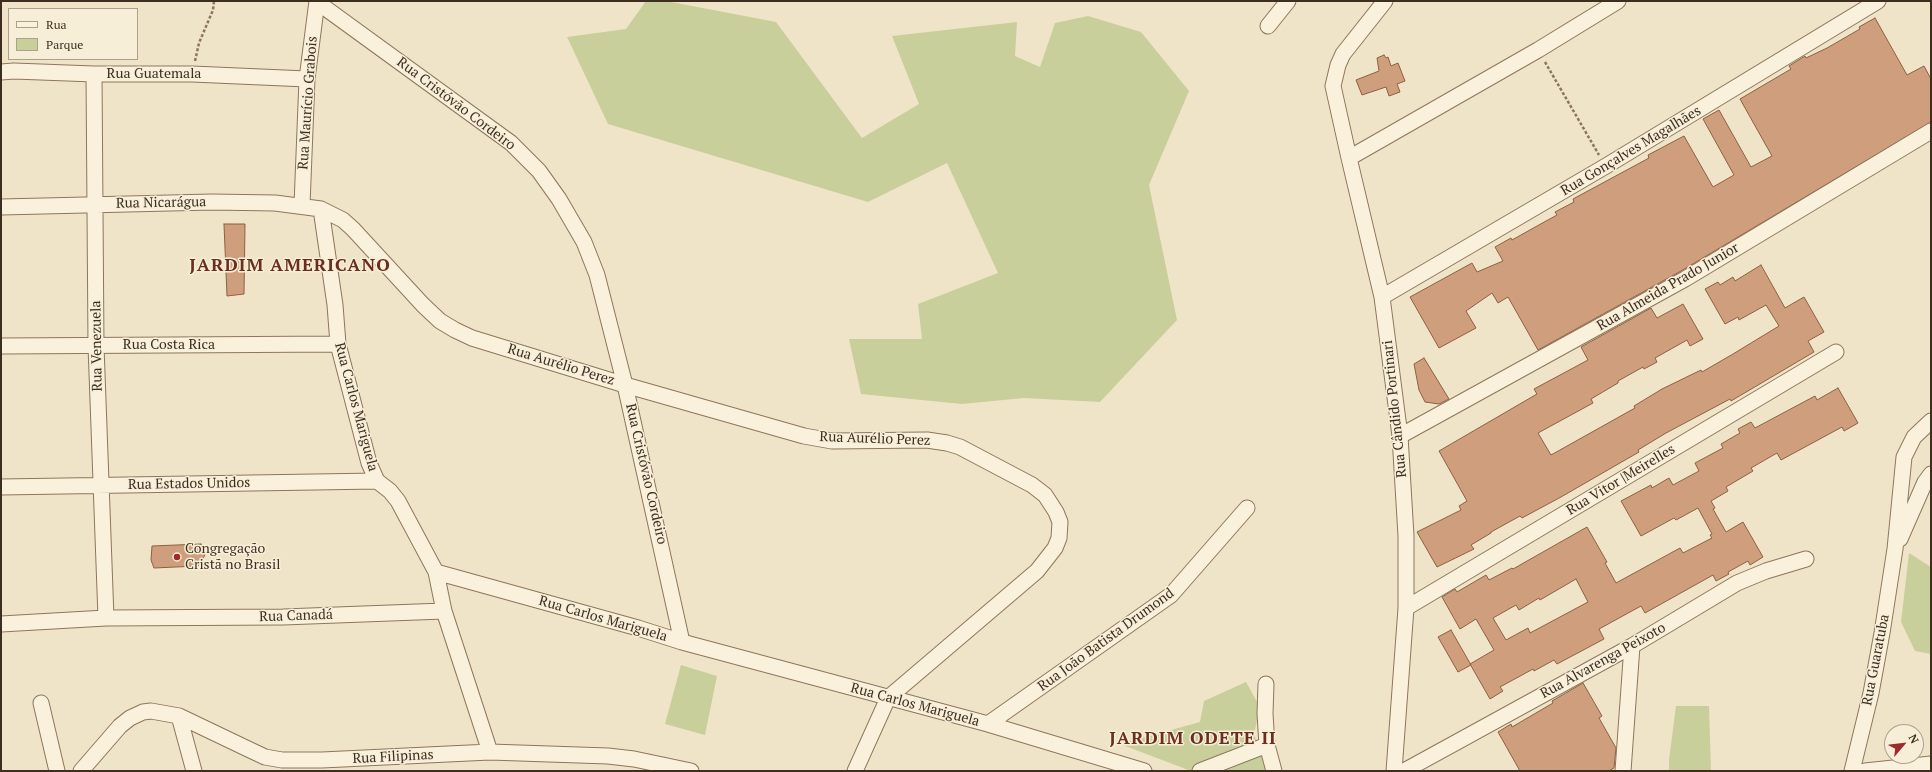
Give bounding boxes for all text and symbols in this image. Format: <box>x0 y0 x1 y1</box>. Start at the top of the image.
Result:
legend <box>8 8 138 60</box>
text: Rua <box>46 17 67 32</box>
street label: Rua Maurício Grabois <box>295 36 321 170</box>
text: Parque <box>46 37 83 52</box>
street label: Rua Cristóvão Cordeiro <box>393 54 519 154</box>
street label: Rua Guatemala <box>107 66 201 82</box>
street label: Rua Gonçalves Magalhães <box>1558 102 1704 200</box>
street label: Rua Nicarágua <box>116 194 206 212</box>
street label: Rua Almeida Prado Junior <box>1594 239 1742 335</box>
district label: JARDIM AMERICANO <box>189 255 391 277</box>
street label: Rua Venezuela <box>88 300 106 392</box>
street label: Rua Costa Rica <box>123 337 215 353</box>
street label: Rua Cândido Portinari <box>1379 339 1411 479</box>
street label: Rua Carlos Mariguela <box>331 341 381 473</box>
street label: Rua Aurélio Perez <box>505 341 617 389</box>
street label: Rua Cristóvão Cordeiro <box>622 402 670 546</box>
street label: Rua Aurélio Perez <box>819 429 931 449</box>
street label: Rua Vitor |Meirelles <box>1564 441 1678 519</box>
street label: Rua Estados Unidos <box>128 475 250 493</box>
place label: Congregação Cristã no Brasil <box>185 541 280 574</box>
marker: Congregação Cristã no Brasil <box>172 552 182 562</box>
street label: Rua João Batista Drumond <box>1035 585 1177 695</box>
street label: Rua Carlos Mariguela <box>537 593 669 645</box>
street label: Rua Canadá <box>259 606 333 626</box>
street label: Rua Guaratuba <box>1859 613 1893 707</box>
street label: Rua Alvarenga Peixoto <box>1537 620 1669 702</box>
street label: Rua Carlos Mariguela <box>849 680 981 730</box>
north arrow <box>1884 724 1924 764</box>
district label: JARDIM ODETE II <box>1109 728 1277 750</box>
text: N <box>1906 732 1922 746</box>
street label: Rua Filipinas <box>352 746 434 768</box>

